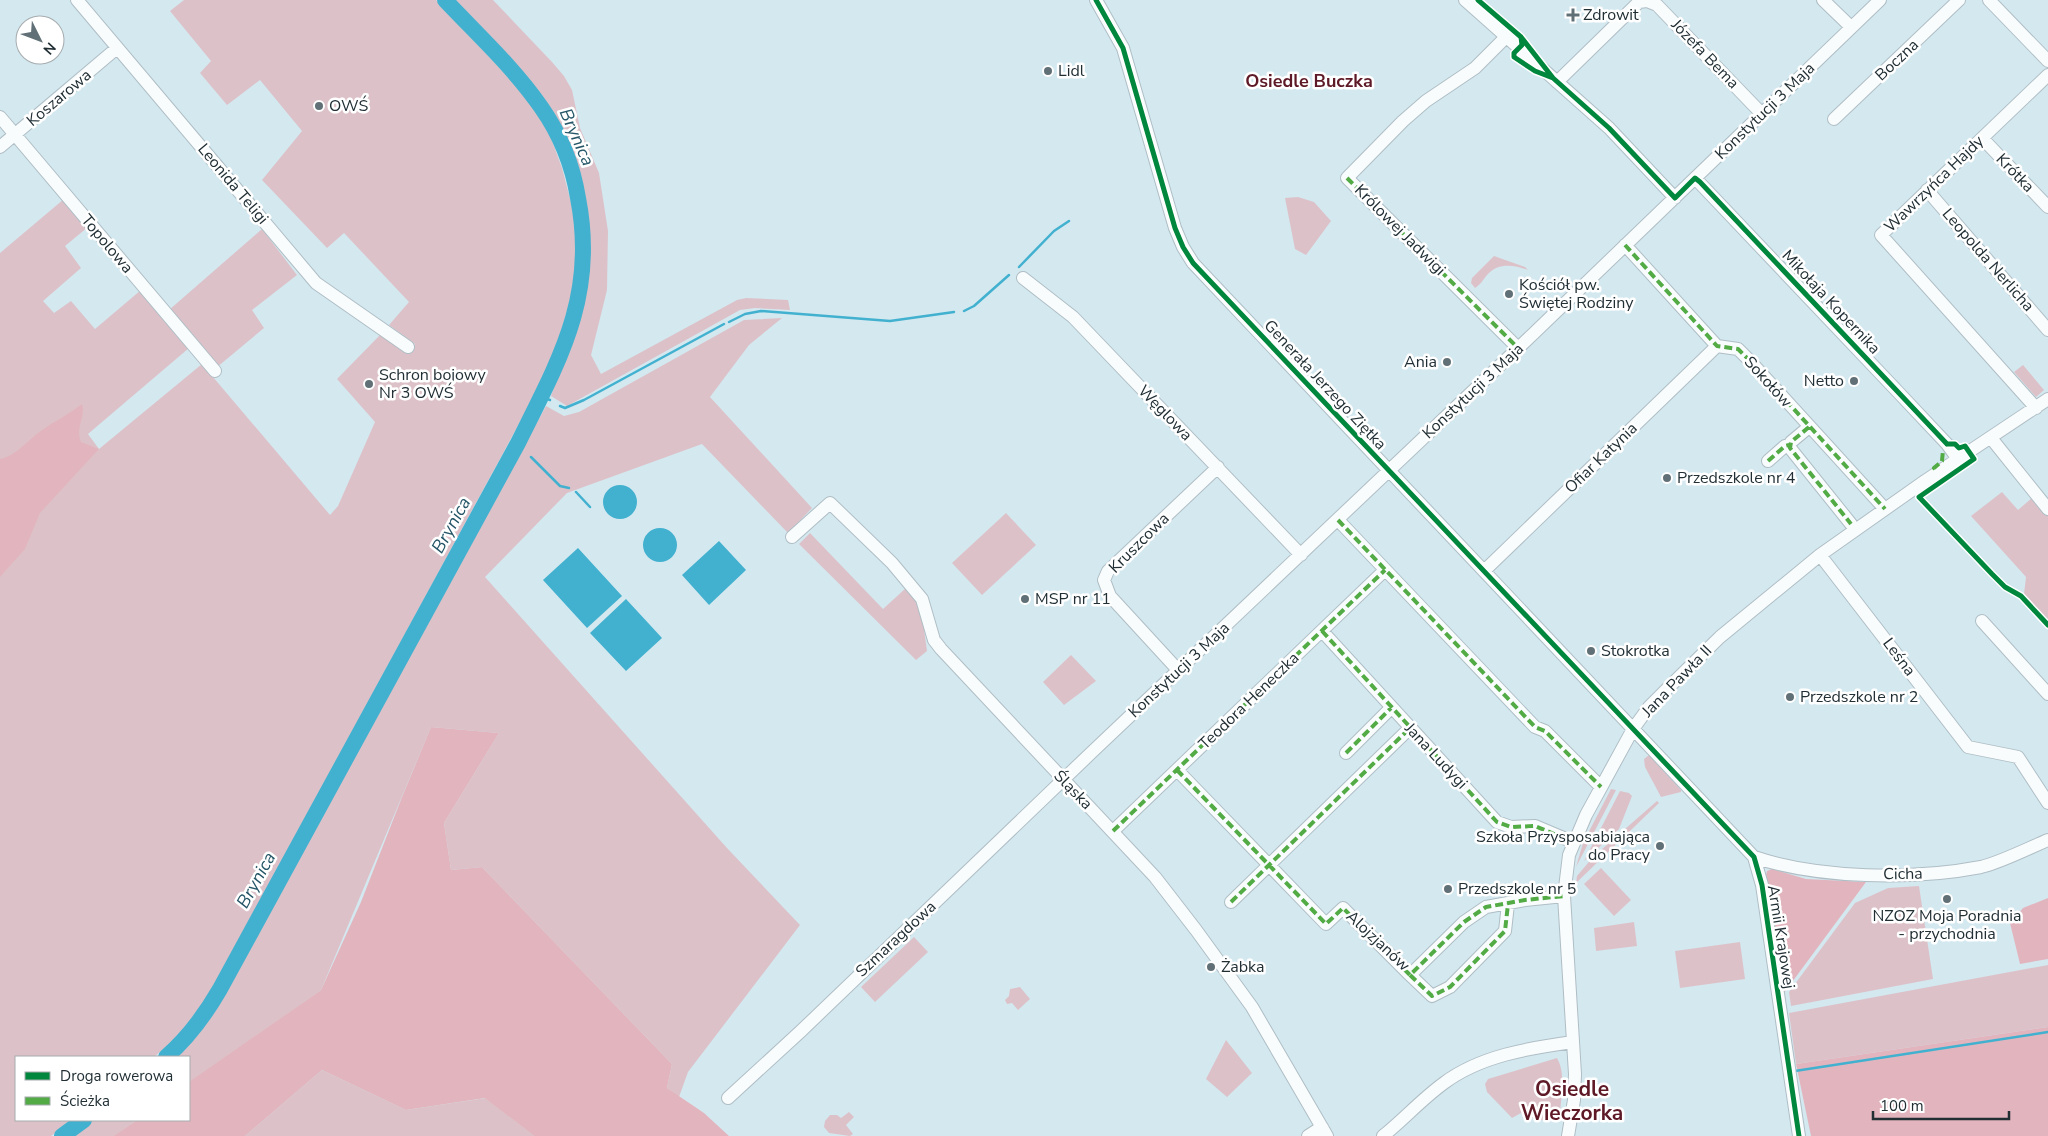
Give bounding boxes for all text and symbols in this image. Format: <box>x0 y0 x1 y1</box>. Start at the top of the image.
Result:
place label: Zdrowit <box>1583 4 1639 26</box>
marker: Zdrowit <box>1567 9 1579 21</box>
street label: Józefa Bema <box>1665 14 1744 94</box>
north arrow <box>15 15 65 65</box>
street label: Boczna <box>1870 34 1924 86</box>
text: N <box>39 38 60 59</box>
street label: Konstytucji 3 Maja <box>1710 58 1820 164</box>
place label: Lidl <box>1058 60 1085 82</box>
street label: Koszarowa <box>22 64 96 132</box>
marker: Lidl <box>1042 65 1054 77</box>
district label: Osiedle Buczka <box>1245 69 1373 93</box>
place label: OWŚ <box>329 95 368 117</box>
marker: OWŚ <box>313 100 325 112</box>
water label: Brynica <box>554 104 600 170</box>
street label: Wawrzyńca Hajdy <box>1879 130 1989 237</box>
street label: Leonida Teligi <box>193 139 273 229</box>
street label: Krótka <box>1991 149 2039 197</box>
street label: Królowej Jadwigi <box>1349 179 1451 281</box>
street label: Leopolda Nerlicha <box>1937 204 2039 316</box>
street label: Topolowa <box>76 210 138 278</box>
street label: Mikołaja Kopernika <box>1777 245 1885 359</box>
place label: Kościół pw. Świętej Rodziny <box>1519 274 1634 314</box>
marker: Kościół pw. Świętej Rodziny <box>1503 288 1515 300</box>
street label: Generała Jerzego Ziętka <box>1259 315 1391 455</box>
street label: Konstytucji 3 Maja <box>1418 338 1528 444</box>
place label: Ania <box>1404 351 1437 373</box>
street label: Sokołów <box>1739 351 1797 413</box>
marker: Ania <box>1441 356 1453 368</box>
place label: Schron bojowy Nr 3 OWŚ <box>379 364 487 404</box>
place label: Netto <box>1804 370 1844 392</box>
marker: Netto <box>1848 375 1860 387</box>
marker: Schron bojowy Nr 3 OWŚ <box>363 378 375 390</box>
street label: Węglowa <box>1133 380 1197 446</box>
street label: Ofiar Katynia <box>1560 418 1642 498</box>
place label: Przedszkole nr 4 <box>1677 467 1796 489</box>
marker: Przedszkole nr 4 <box>1661 472 1673 484</box>
water label: Brynica <box>426 493 476 557</box>
street label: Kruszcowa <box>1104 508 1174 578</box>
place label: MSP nr 11 <box>1035 588 1111 610</box>
marker: MSP nr 11 <box>1019 593 1031 605</box>
street label: Konstytucji 3 Maja <box>1124 617 1234 723</box>
street label: Leśna <box>1877 633 1921 681</box>
place label: Stokrotka <box>1601 640 1670 662</box>
street label: Jana Pawła II <box>1636 640 1717 723</box>
marker: Stokrotka <box>1585 645 1597 657</box>
street label: Teodora Heneczka <box>1194 647 1304 755</box>
place label: Przedszkole nr 2 <box>1800 686 1918 708</box>
marker: Przedszkole nr 2 <box>1784 691 1796 703</box>
street label: Jana Ludygi <box>1399 717 1472 794</box>
street label: Śląska <box>1049 765 1097 815</box>
place label: Szkoła Przysposabiająca do Pracy <box>1476 826 1651 866</box>
marker: Szkoła Przysposabiająca do Pracy <box>1654 840 1666 852</box>
water label: Brynica <box>231 848 281 912</box>
street label: Cicha <box>1883 863 1923 885</box>
place label: Przedszkole nr 5 <box>1458 878 1576 900</box>
marker: Przedszkole nr 5 <box>1442 883 1454 895</box>
street label: Armii Krajowej <box>1762 883 1800 991</box>
marker: NZOZ Moja Poradnia - przychodnia <box>1941 893 1953 905</box>
street label: Szmaragdowa <box>851 896 941 982</box>
place label: NZOZ Moja Poradnia - przychodnia <box>1873 905 2021 945</box>
street label: Alojzjanów <box>1341 906 1415 977</box>
place label: Żabka <box>1221 956 1264 978</box>
marker: Żabka <box>1205 961 1217 973</box>
legend <box>15 1056 190 1121</box>
text: Droga rowerowa <box>60 1066 173 1086</box>
district label: Osiedle Wieczorka <box>1521 1075 1623 1127</box>
scale bar <box>1873 1088 2009 1120</box>
text: Ścieżka <box>60 1090 110 1111</box>
text: 100 m <box>1880 1096 1924 1116</box>

